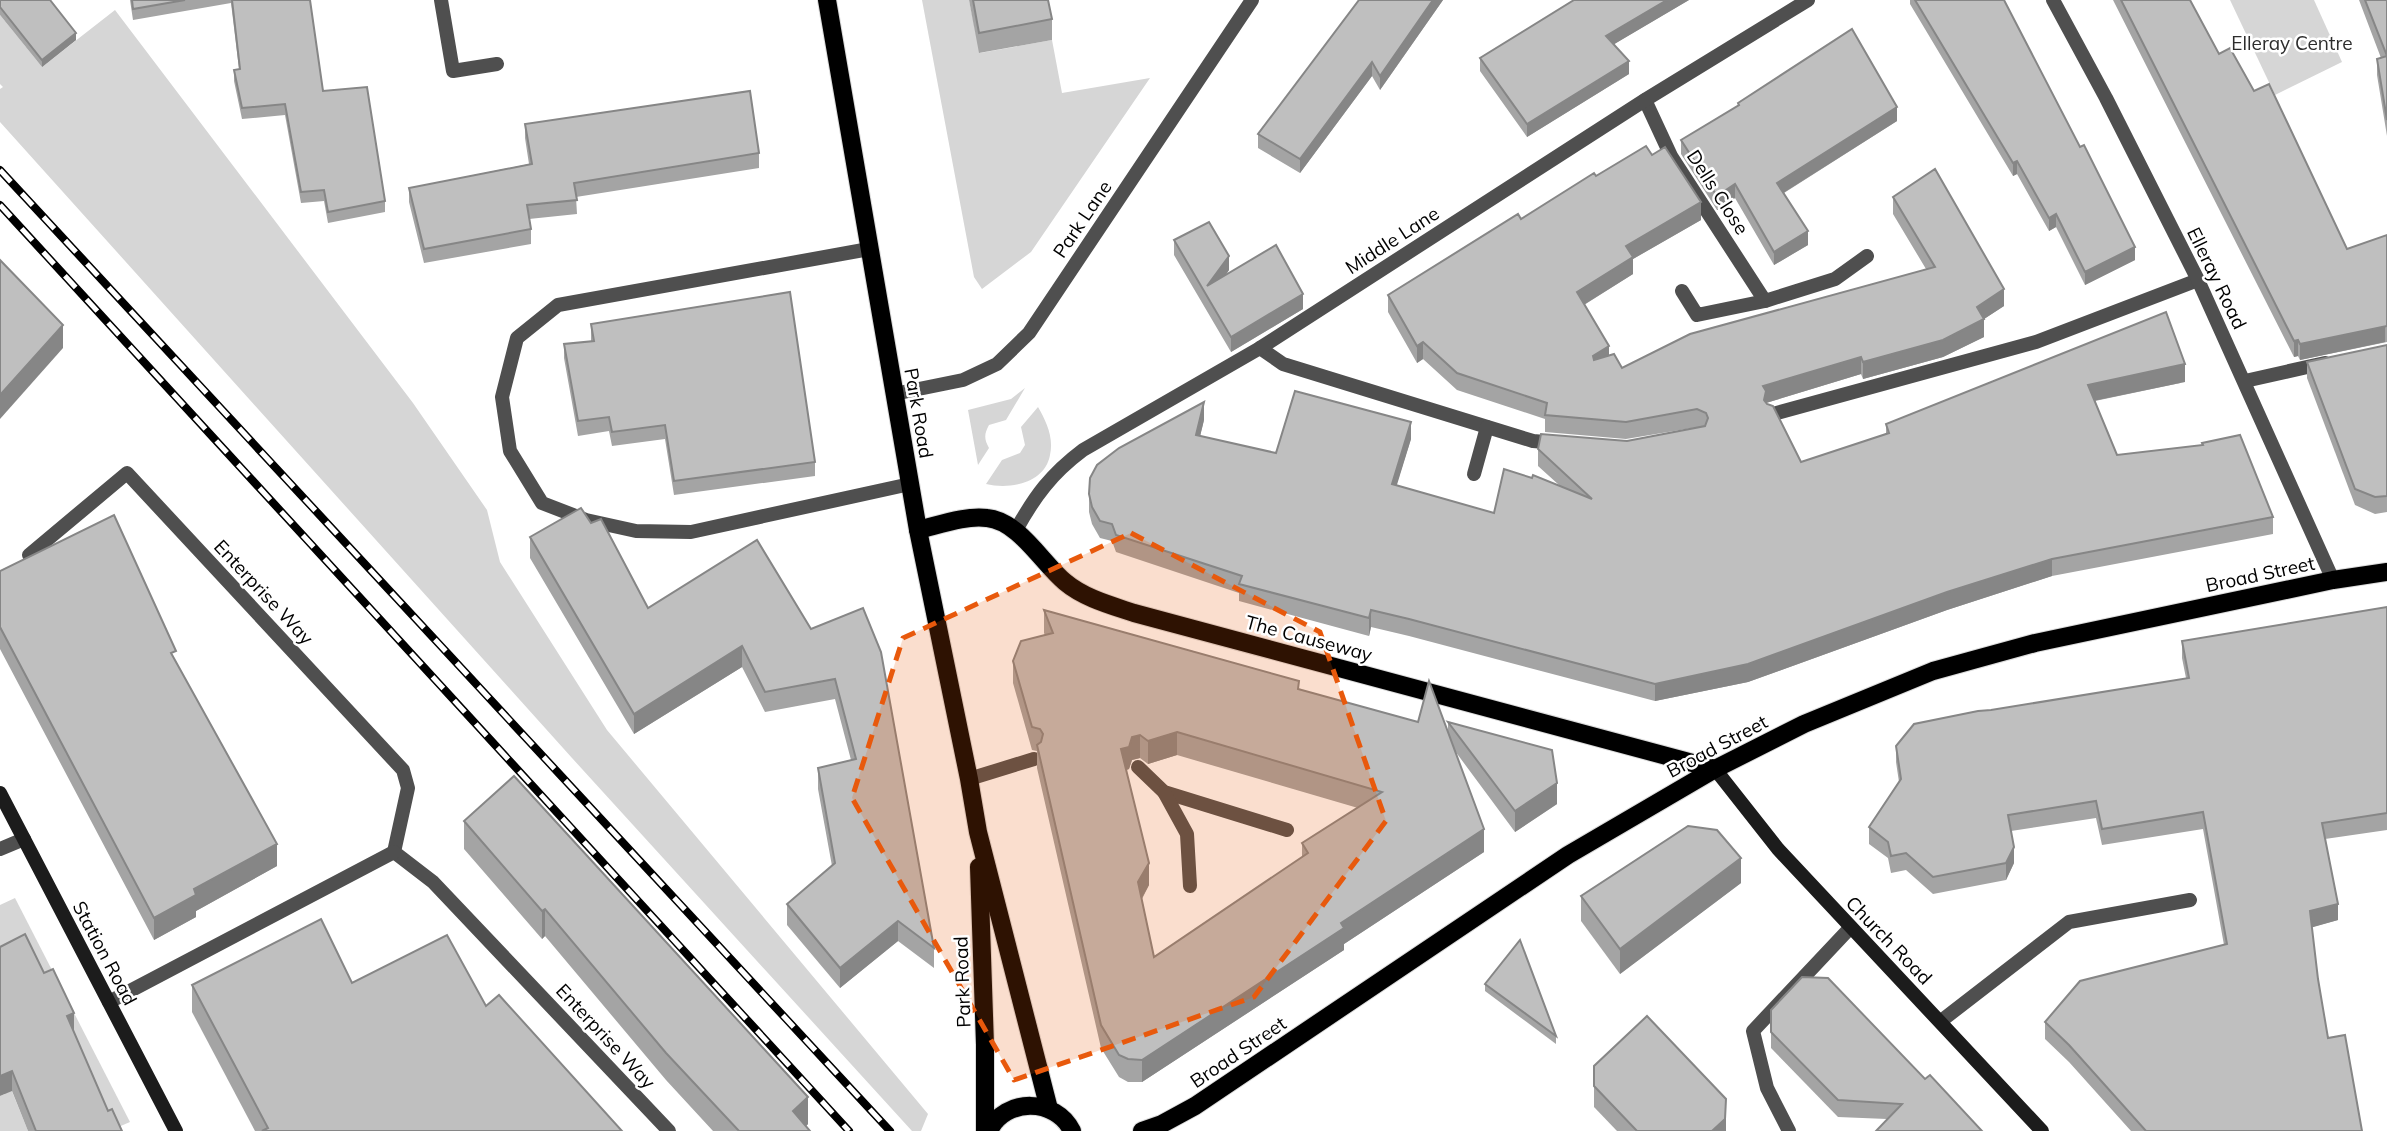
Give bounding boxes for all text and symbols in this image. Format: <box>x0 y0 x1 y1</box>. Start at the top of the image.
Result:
park label: Elleray Centre <box>2231 31 2353 55</box>
street label: Dells Close <box>1682 145 1754 239</box>
street label: Park Lane <box>1047 176 1117 262</box>
street label: Middle Lane <box>1341 201 1443 279</box>
street label: Elleray Road <box>2182 223 2252 333</box>
street label: Park Road <box>899 366 939 460</box>
street label: Enterprise Way <box>209 534 319 650</box>
street label: Broad Street <box>2203 551 2317 597</box>
street label: The Causeway <box>1243 610 1375 666</box>
street label: Broad Street <box>1662 709 1772 783</box>
street label: Church Road <box>1841 891 1937 989</box>
street label: Station Road <box>68 897 142 1009</box>
street label: Park Road <box>948 936 976 1028</box>
street label: Enterprise Way <box>551 978 661 1094</box>
street label: Broad Street <box>1185 1011 1291 1093</box>

